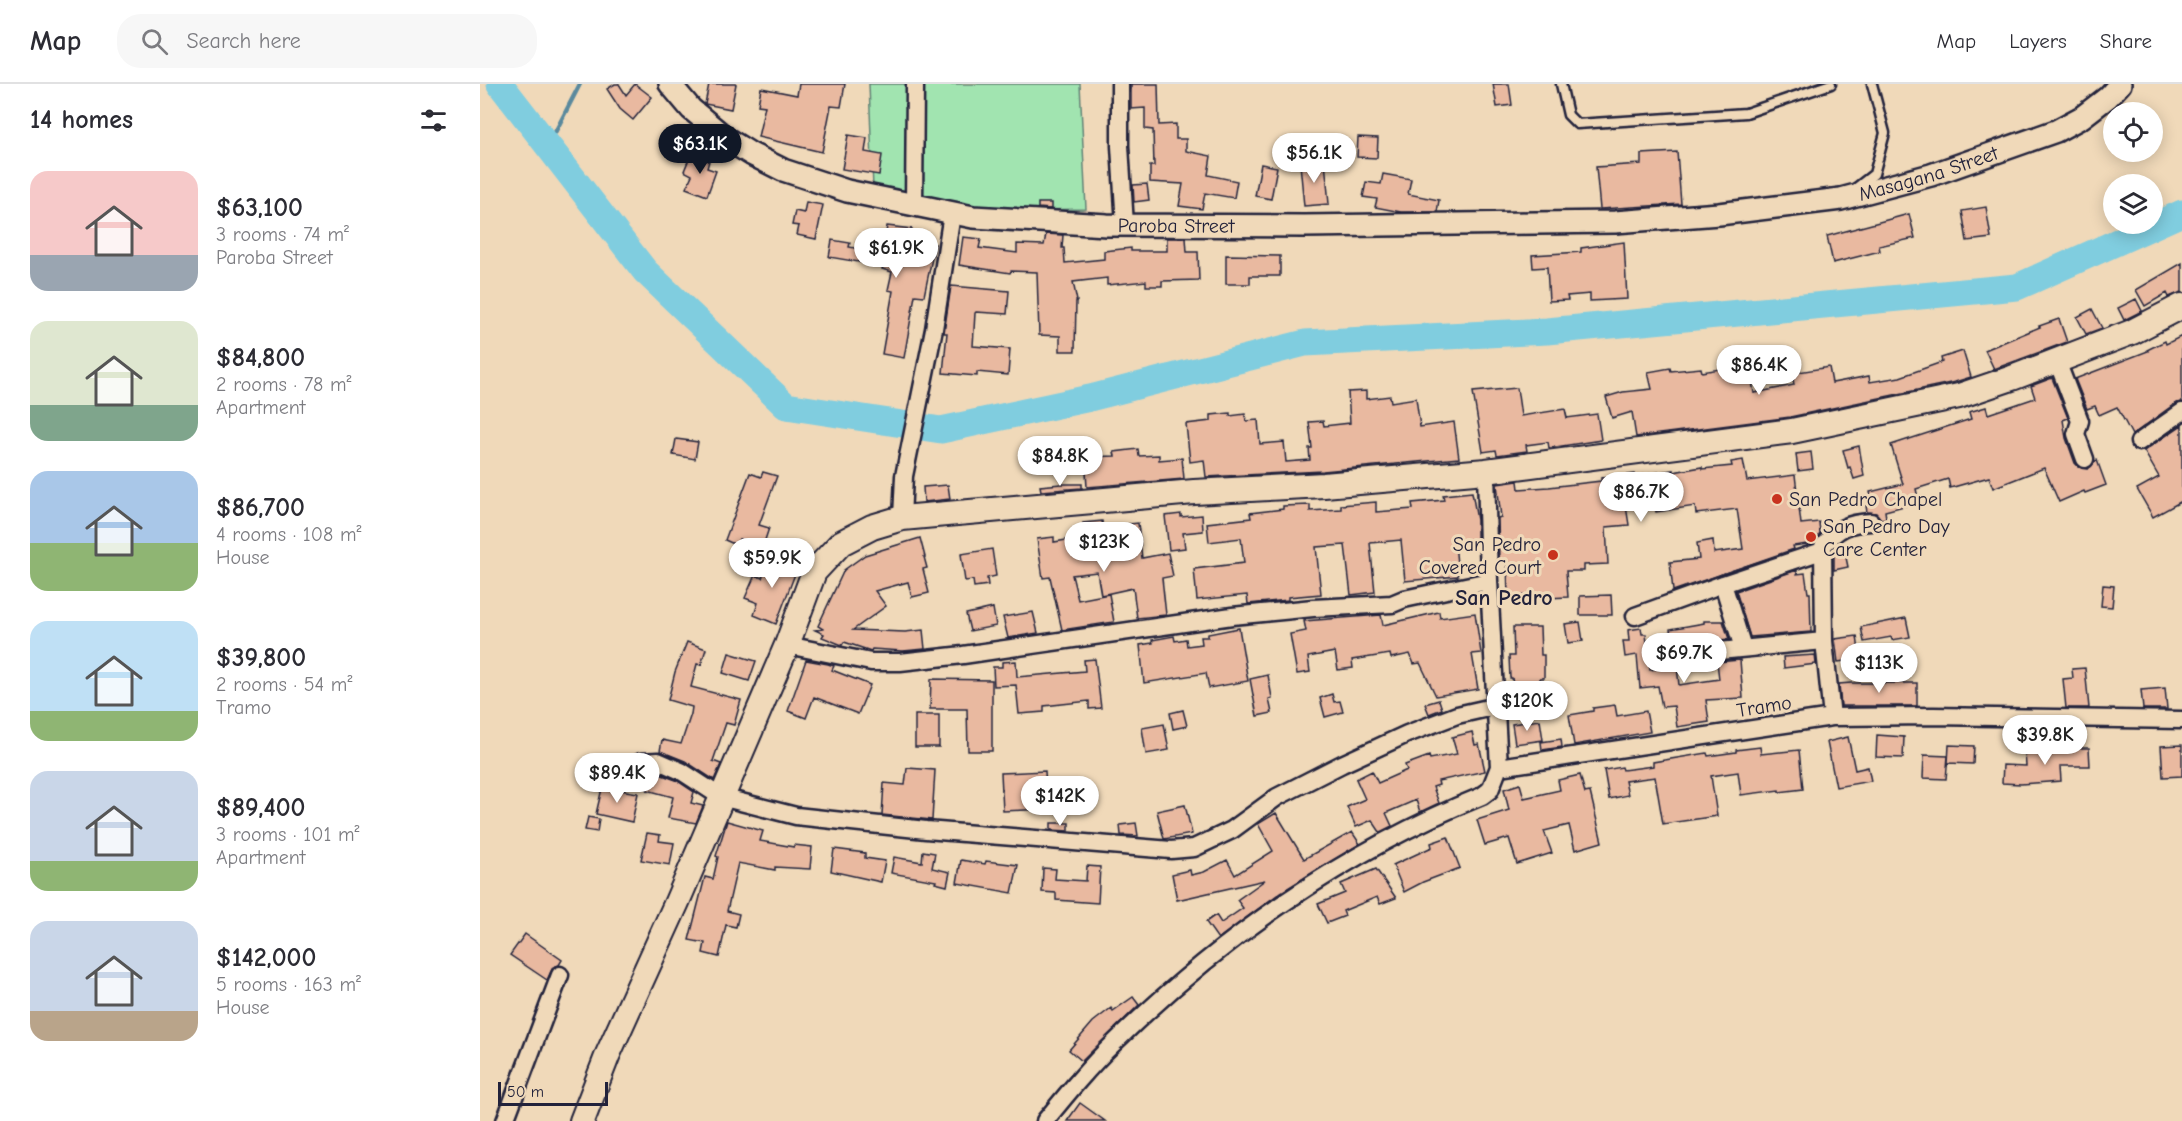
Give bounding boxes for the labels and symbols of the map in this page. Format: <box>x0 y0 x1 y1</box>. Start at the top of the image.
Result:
pin: $63.1K <box>651 124 749 175</box>
pin: $56.1K <box>1265 133 1363 184</box>
street label: Masagana Street <box>1856 141 2002 206</box>
street label: Paroba Street <box>1118 214 1236 238</box>
pin: $61.9K <box>847 228 945 279</box>
pin: $86.4K <box>1710 345 1808 396</box>
pin: $84.8K <box>1011 436 1109 487</box>
pin: $86.7K <box>1592 472 1690 523</box>
place label: San Pedro Chapel <box>1789 488 1942 511</box>
marker: San Pedro Chapel <box>1770 492 1784 506</box>
place label: San Pedro Day Care Center <box>1823 515 1950 561</box>
pin: $123K <box>1062 522 1146 573</box>
marker: San Pedro Day Care Center <box>1804 530 1818 544</box>
place label: San Pedro Covered Court <box>1419 533 1542 579</box>
pin: $59.9K <box>723 538 821 589</box>
marker: San Pedro Covered Court <box>1546 548 1560 562</box>
district label: San Pedro <box>1455 585 1553 611</box>
pin: $69.7K <box>1635 633 1733 684</box>
pin: $113K <box>1837 643 1921 694</box>
pin: $120K <box>1485 681 1569 732</box>
street label: Tramo <box>1735 691 1793 722</box>
pin: $39.8K <box>1996 715 2094 766</box>
pin: $89.4K <box>568 753 666 804</box>
pin: $142K <box>1018 776 1102 827</box>
scale bar <box>498 1079 608 1106</box>

